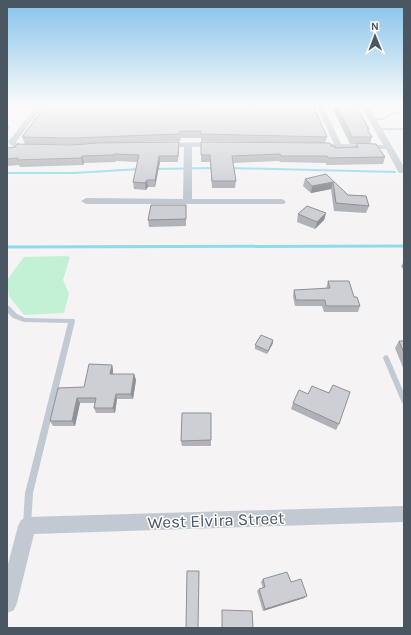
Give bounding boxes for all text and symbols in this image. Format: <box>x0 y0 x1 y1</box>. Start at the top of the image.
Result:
north arrow <box>355 16 395 56</box>
text: N <box>371 20 379 33</box>
street label: West Elvira Street <box>147 508 285 532</box>

